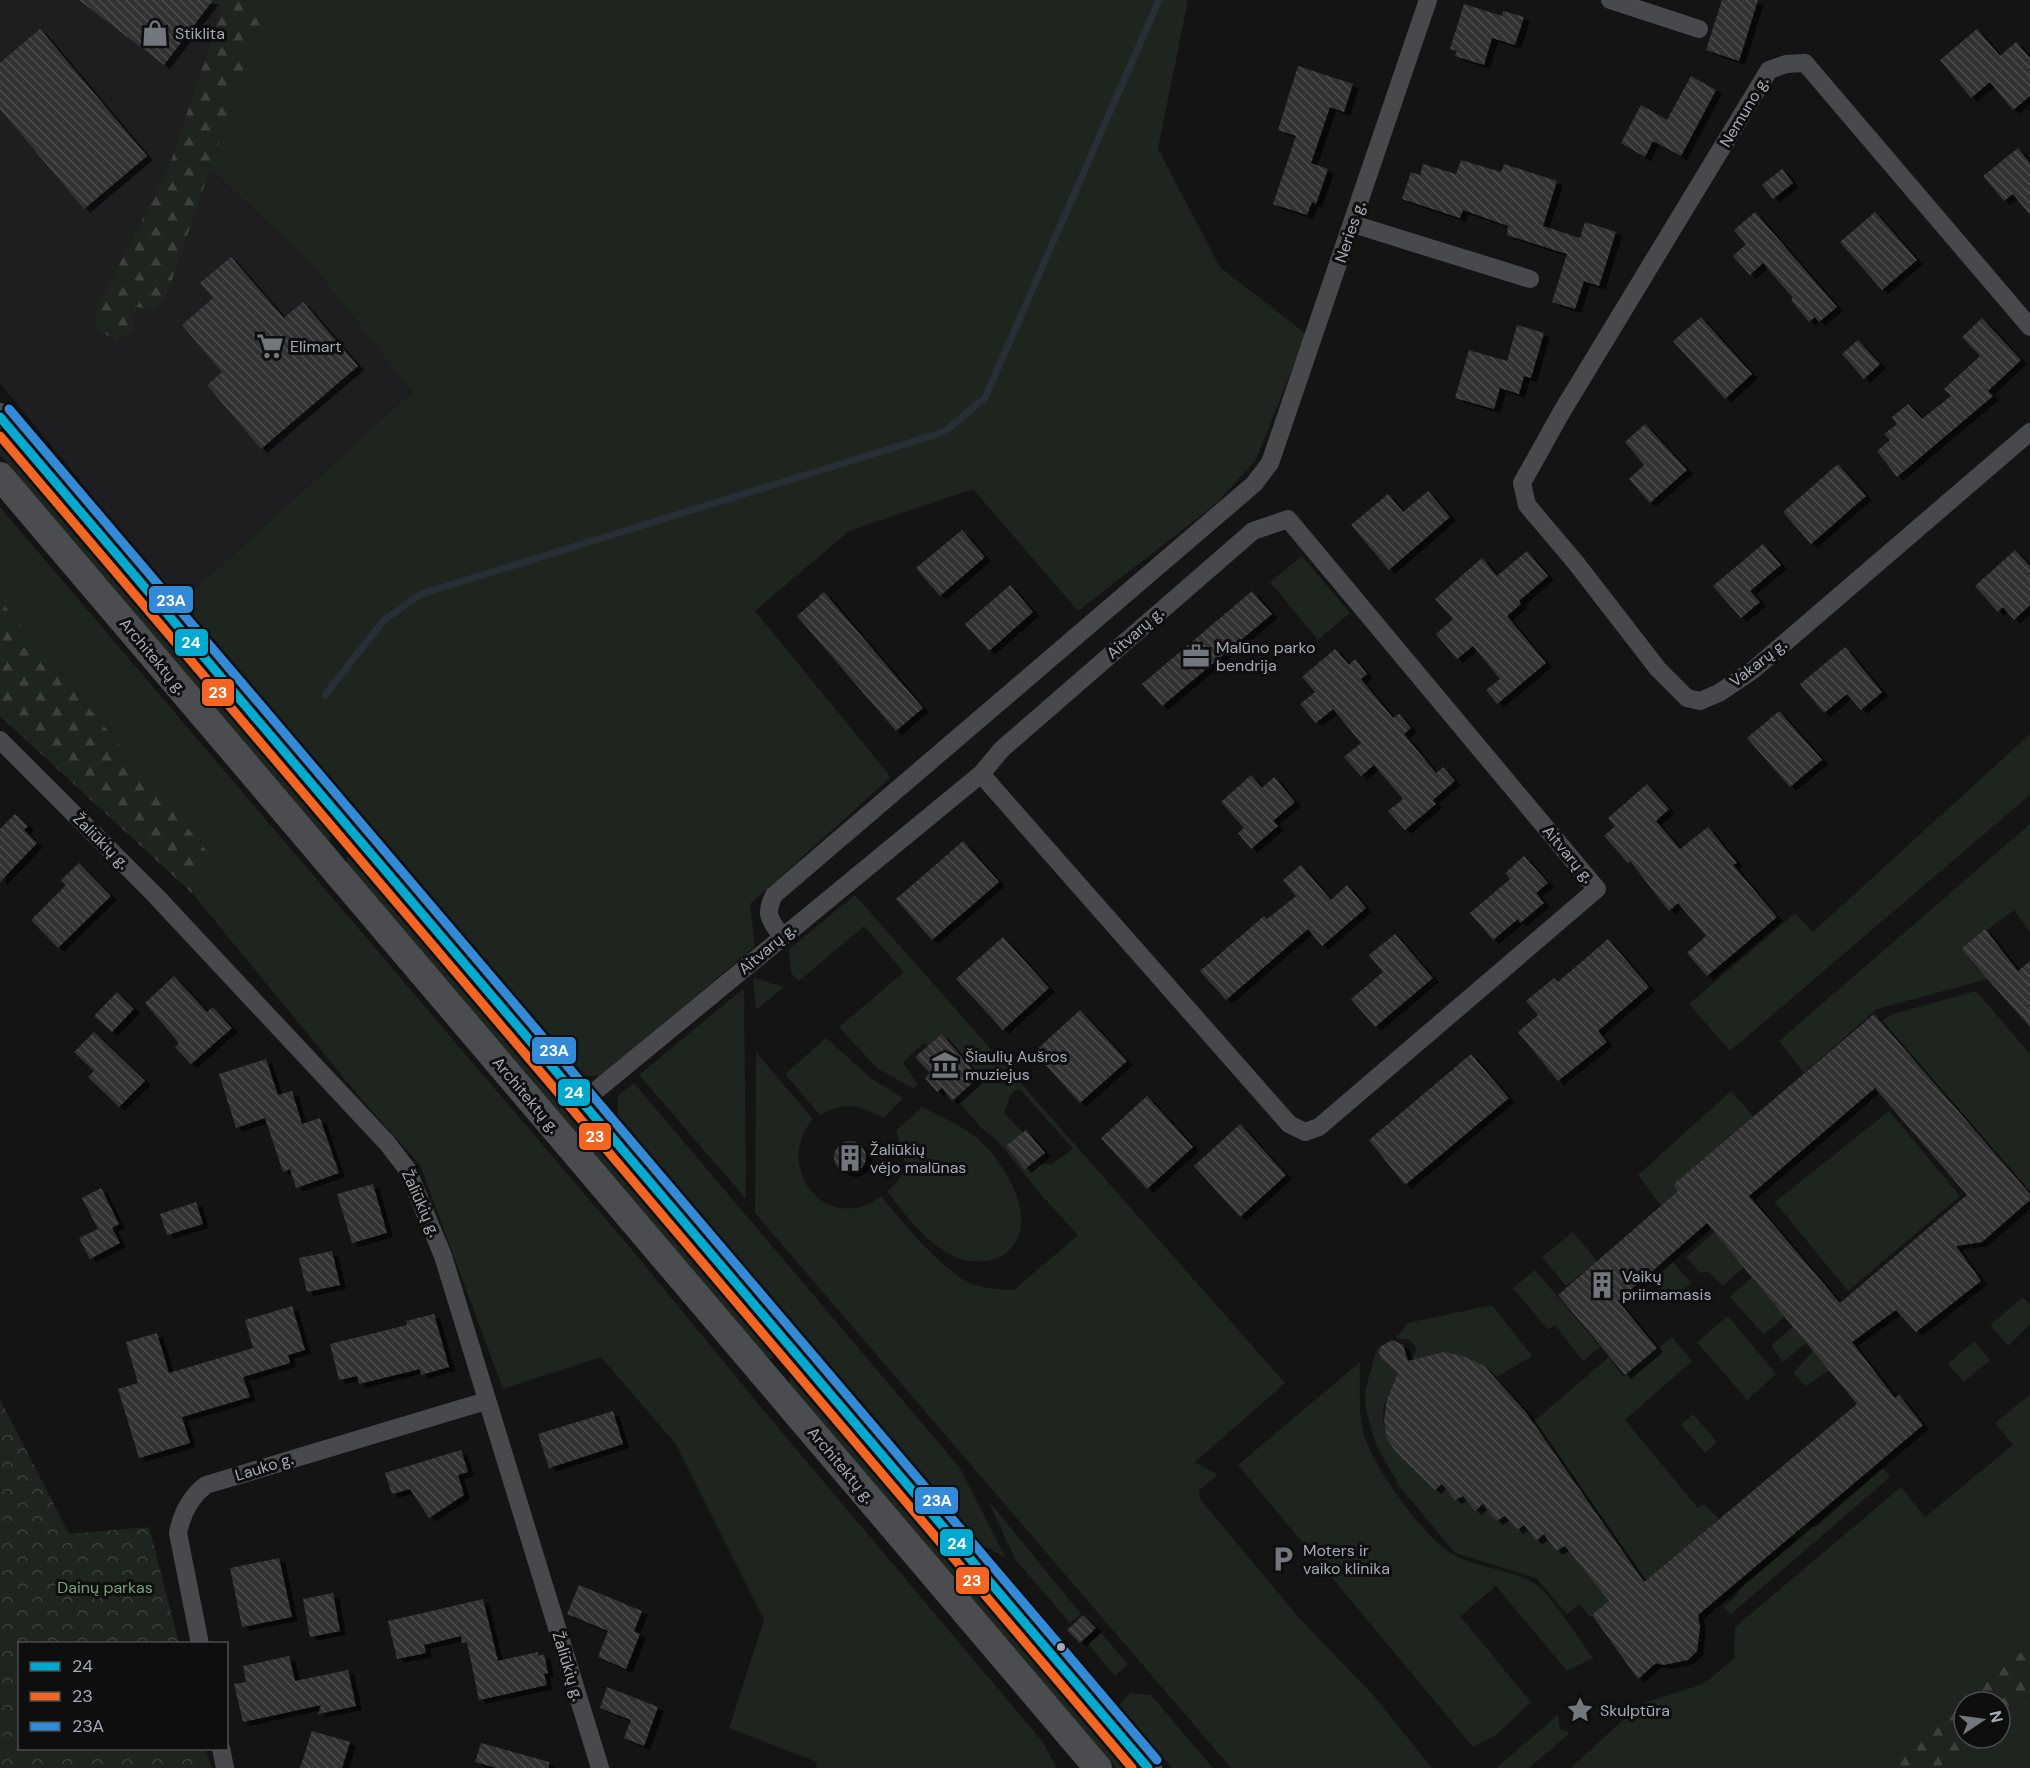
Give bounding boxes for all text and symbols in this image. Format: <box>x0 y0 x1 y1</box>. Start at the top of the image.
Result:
shop icon: Stiklita <box>140 18 170 48</box>
place label: Stiklita <box>175 23 225 44</box>
street label: Nemuno g. <box>1715 73 1773 151</box>
street label: Neries g. <box>1330 199 1370 265</box>
supermarket icon: Elimart <box>255 331 285 361</box>
place label: Elimart <box>290 336 342 357</box>
line badge: 23A <box>148 585 194 614</box>
text: 23A <box>156 590 186 611</box>
street label: Aitvarų g. <box>1102 602 1168 664</box>
street label: Architektų g. <box>115 613 191 699</box>
line badge: 24 <box>174 628 209 657</box>
text: 24 <box>181 632 201 653</box>
street label: Vakarų g. <box>1725 634 1791 692</box>
place label: Malūno parko bendrija <box>1216 637 1315 676</box>
office icon: Malūno parko bendrija <box>1181 641 1211 671</box>
line badge: 23 <box>201 678 235 707</box>
text: 23 <box>209 682 227 703</box>
street label: Žaliūkių g. <box>68 808 134 874</box>
street label: Aitvarų g. <box>1538 821 1598 887</box>
street label: Aitvarų g. <box>734 919 800 979</box>
line badge: 23A <box>531 1036 577 1065</box>
text: 23A <box>539 1040 569 1061</box>
place label: Šiaulių Aušros muziejus <box>965 1046 1068 1085</box>
museum icon: Šiaulių Aušros muziejus <box>930 1050 960 1080</box>
street label: Architektų g. <box>488 1052 564 1138</box>
line badge: 24 <box>557 1078 591 1107</box>
text: 24 <box>564 1082 584 1103</box>
line badge: 23 <box>578 1122 612 1151</box>
text: 23 <box>586 1126 604 1147</box>
place label: Žaliūkių vėjo malūnas <box>870 1139 966 1178</box>
building icon: Žaliūkių vėjo malūnas <box>835 1143 865 1173</box>
street label: Žaliūkių g. <box>397 1166 445 1240</box>
place label: Vaikų priimamasis <box>1622 1266 1711 1305</box>
building icon: Vaikų priimamasis <box>1587 1270 1617 1300</box>
street label: Architektų g. <box>803 1422 879 1508</box>
street label: Lauko g. <box>232 1448 296 1486</box>
line badge: 23A <box>914 1486 959 1515</box>
text: 23A <box>922 1490 952 1511</box>
line badge: 24 <box>939 1528 974 1557</box>
text: 24 <box>947 1533 967 1554</box>
place label: Moters ir vaiko klinika <box>1303 1540 1390 1579</box>
parking icon: Moters ir vaiko klinika <box>1268 1544 1298 1574</box>
line badge: 23 <box>955 1566 990 1595</box>
text: 23 <box>963 1570 981 1591</box>
park label: Dainų parkas <box>57 1577 153 1598</box>
street label: Žaliūkių g. <box>548 1629 588 1703</box>
unlabelled marker <box>1055 1641 1067 1653</box>
legend <box>18 1642 228 1750</box>
text: 24 <box>72 1654 93 1678</box>
text: 23 <box>72 1684 93 1708</box>
north arrow <box>1952 1690 2012 1750</box>
place icon: Skulptūra <box>1565 1695 1595 1725</box>
place label: Skulptūra <box>1600 1700 1670 1721</box>
text: N <box>1985 1709 2008 1725</box>
text: 23A <box>72 1714 104 1738</box>

